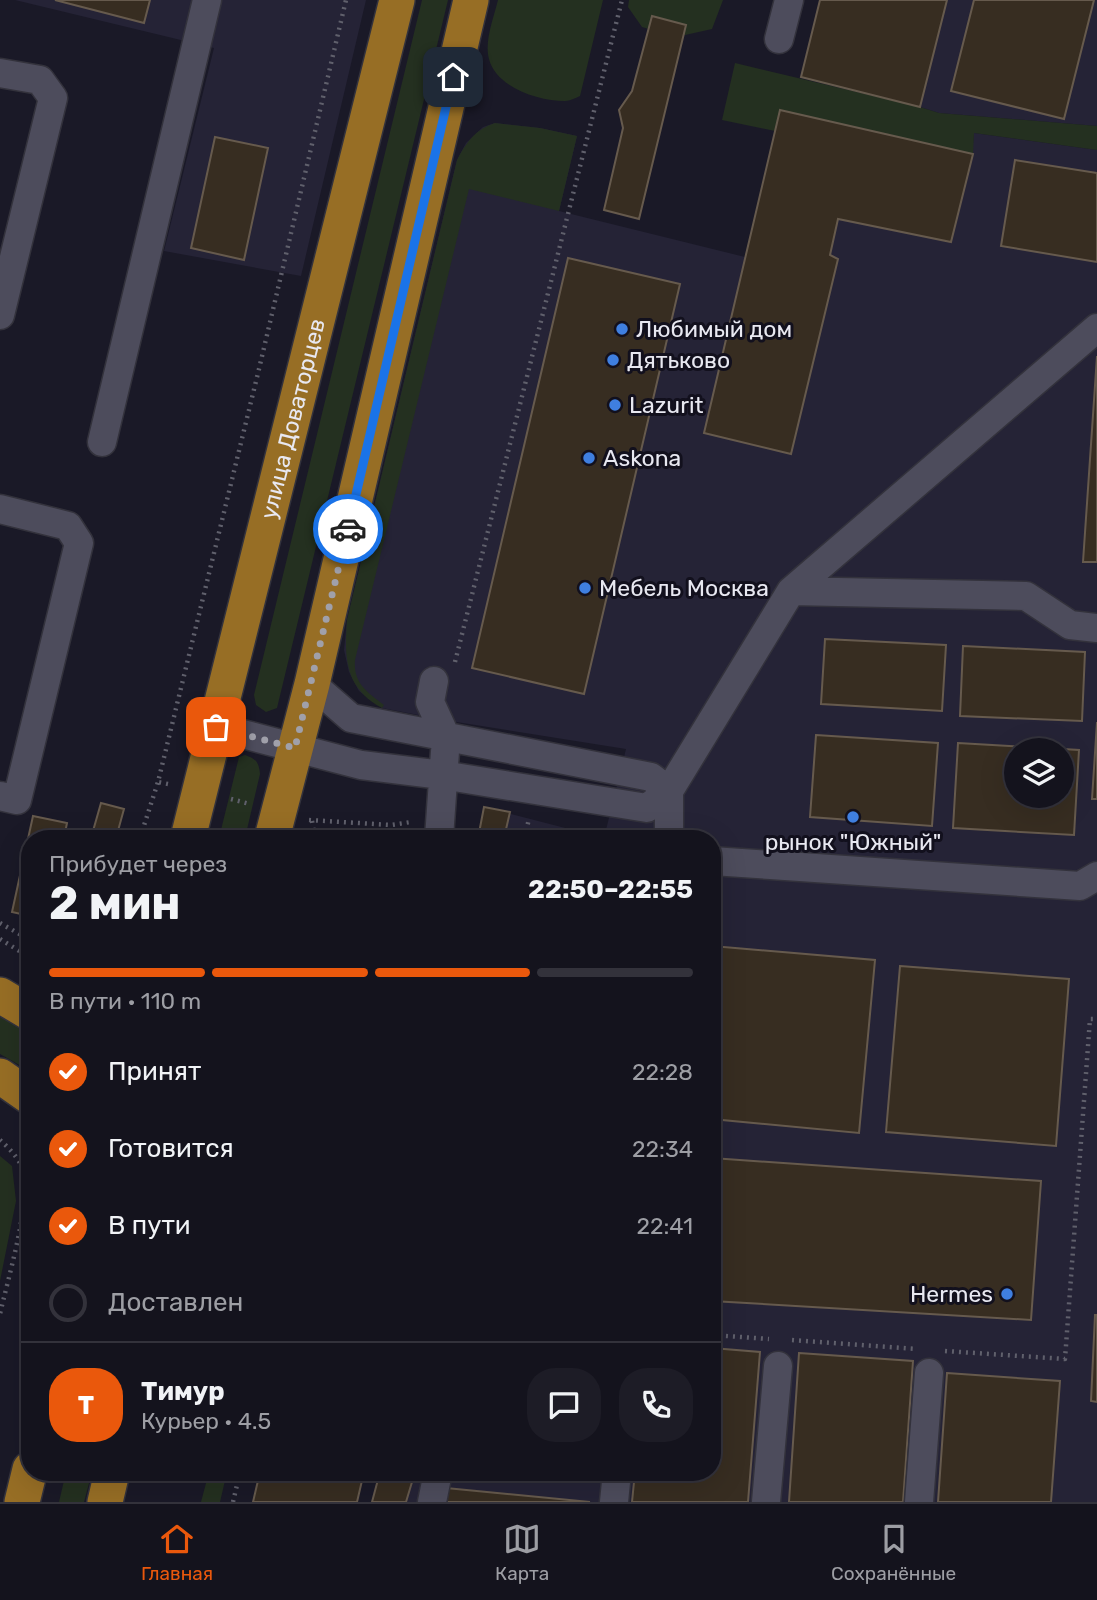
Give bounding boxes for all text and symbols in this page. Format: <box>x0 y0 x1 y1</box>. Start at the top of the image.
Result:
pin <box>423 47 483 107</box>
icon: home <box>434 58 472 96</box>
place label: Любимый дом <box>636 315 792 343</box>
street label: улица Доваторцев <box>254 316 331 522</box>
marker: Любимый дом <box>614 321 630 337</box>
place label: Дятьково <box>627 346 730 374</box>
marker: Дятьково <box>605 352 621 368</box>
place label: Lazurit <box>629 391 704 419</box>
marker: Lazurit <box>607 397 623 413</box>
place label: Askona <box>603 444 681 472</box>
marker: Askona <box>581 450 597 466</box>
courier <box>313 494 383 564</box>
icon: car <box>329 510 367 548</box>
place label: Мебель Москва <box>599 574 769 602</box>
marker: Мебель Москва <box>577 580 593 596</box>
pin <box>186 697 246 757</box>
icon: bag <box>197 708 235 746</box>
map controls <box>1004 738 1074 808</box>
button: layers <box>1004 738 1074 808</box>
marker: рынок "Южный" <box>845 809 861 825</box>
place label: рынок "Южный" <box>765 828 941 856</box>
text: Прибудет через <box>49 850 227 878</box>
text: 22:50–22:55 <box>528 874 693 905</box>
text: 2 мин <box>49 876 181 931</box>
text: В пути · 110 m <box>49 987 201 1015</box>
icon: check <box>49 1053 87 1091</box>
text: Принят <box>108 1056 201 1087</box>
text: 22:28 <box>632 1058 693 1086</box>
icon: check <box>49 1130 87 1168</box>
text: Готовится <box>108 1133 234 1164</box>
text: 22:34 <box>632 1135 693 1163</box>
icon: check <box>49 1207 87 1245</box>
text: В пути <box>108 1210 191 1241</box>
text: 22:41 <box>636 1212 693 1240</box>
place label: Hermes <box>910 1280 993 1308</box>
marker: Hermes <box>999 1286 1015 1302</box>
text: Доставлен <box>108 1287 243 1318</box>
button: chat <box>527 1368 601 1442</box>
button: phone <box>619 1368 693 1442</box>
text: Тимур <box>141 1376 225 1407</box>
text: Т <box>78 1390 94 1421</box>
text: Курьер · 4.5 <box>141 1407 271 1435</box>
tab: Главная <box>141 1520 213 1585</box>
tab: Карта <box>495 1520 549 1585</box>
tab: Сохранённые <box>831 1520 956 1585</box>

